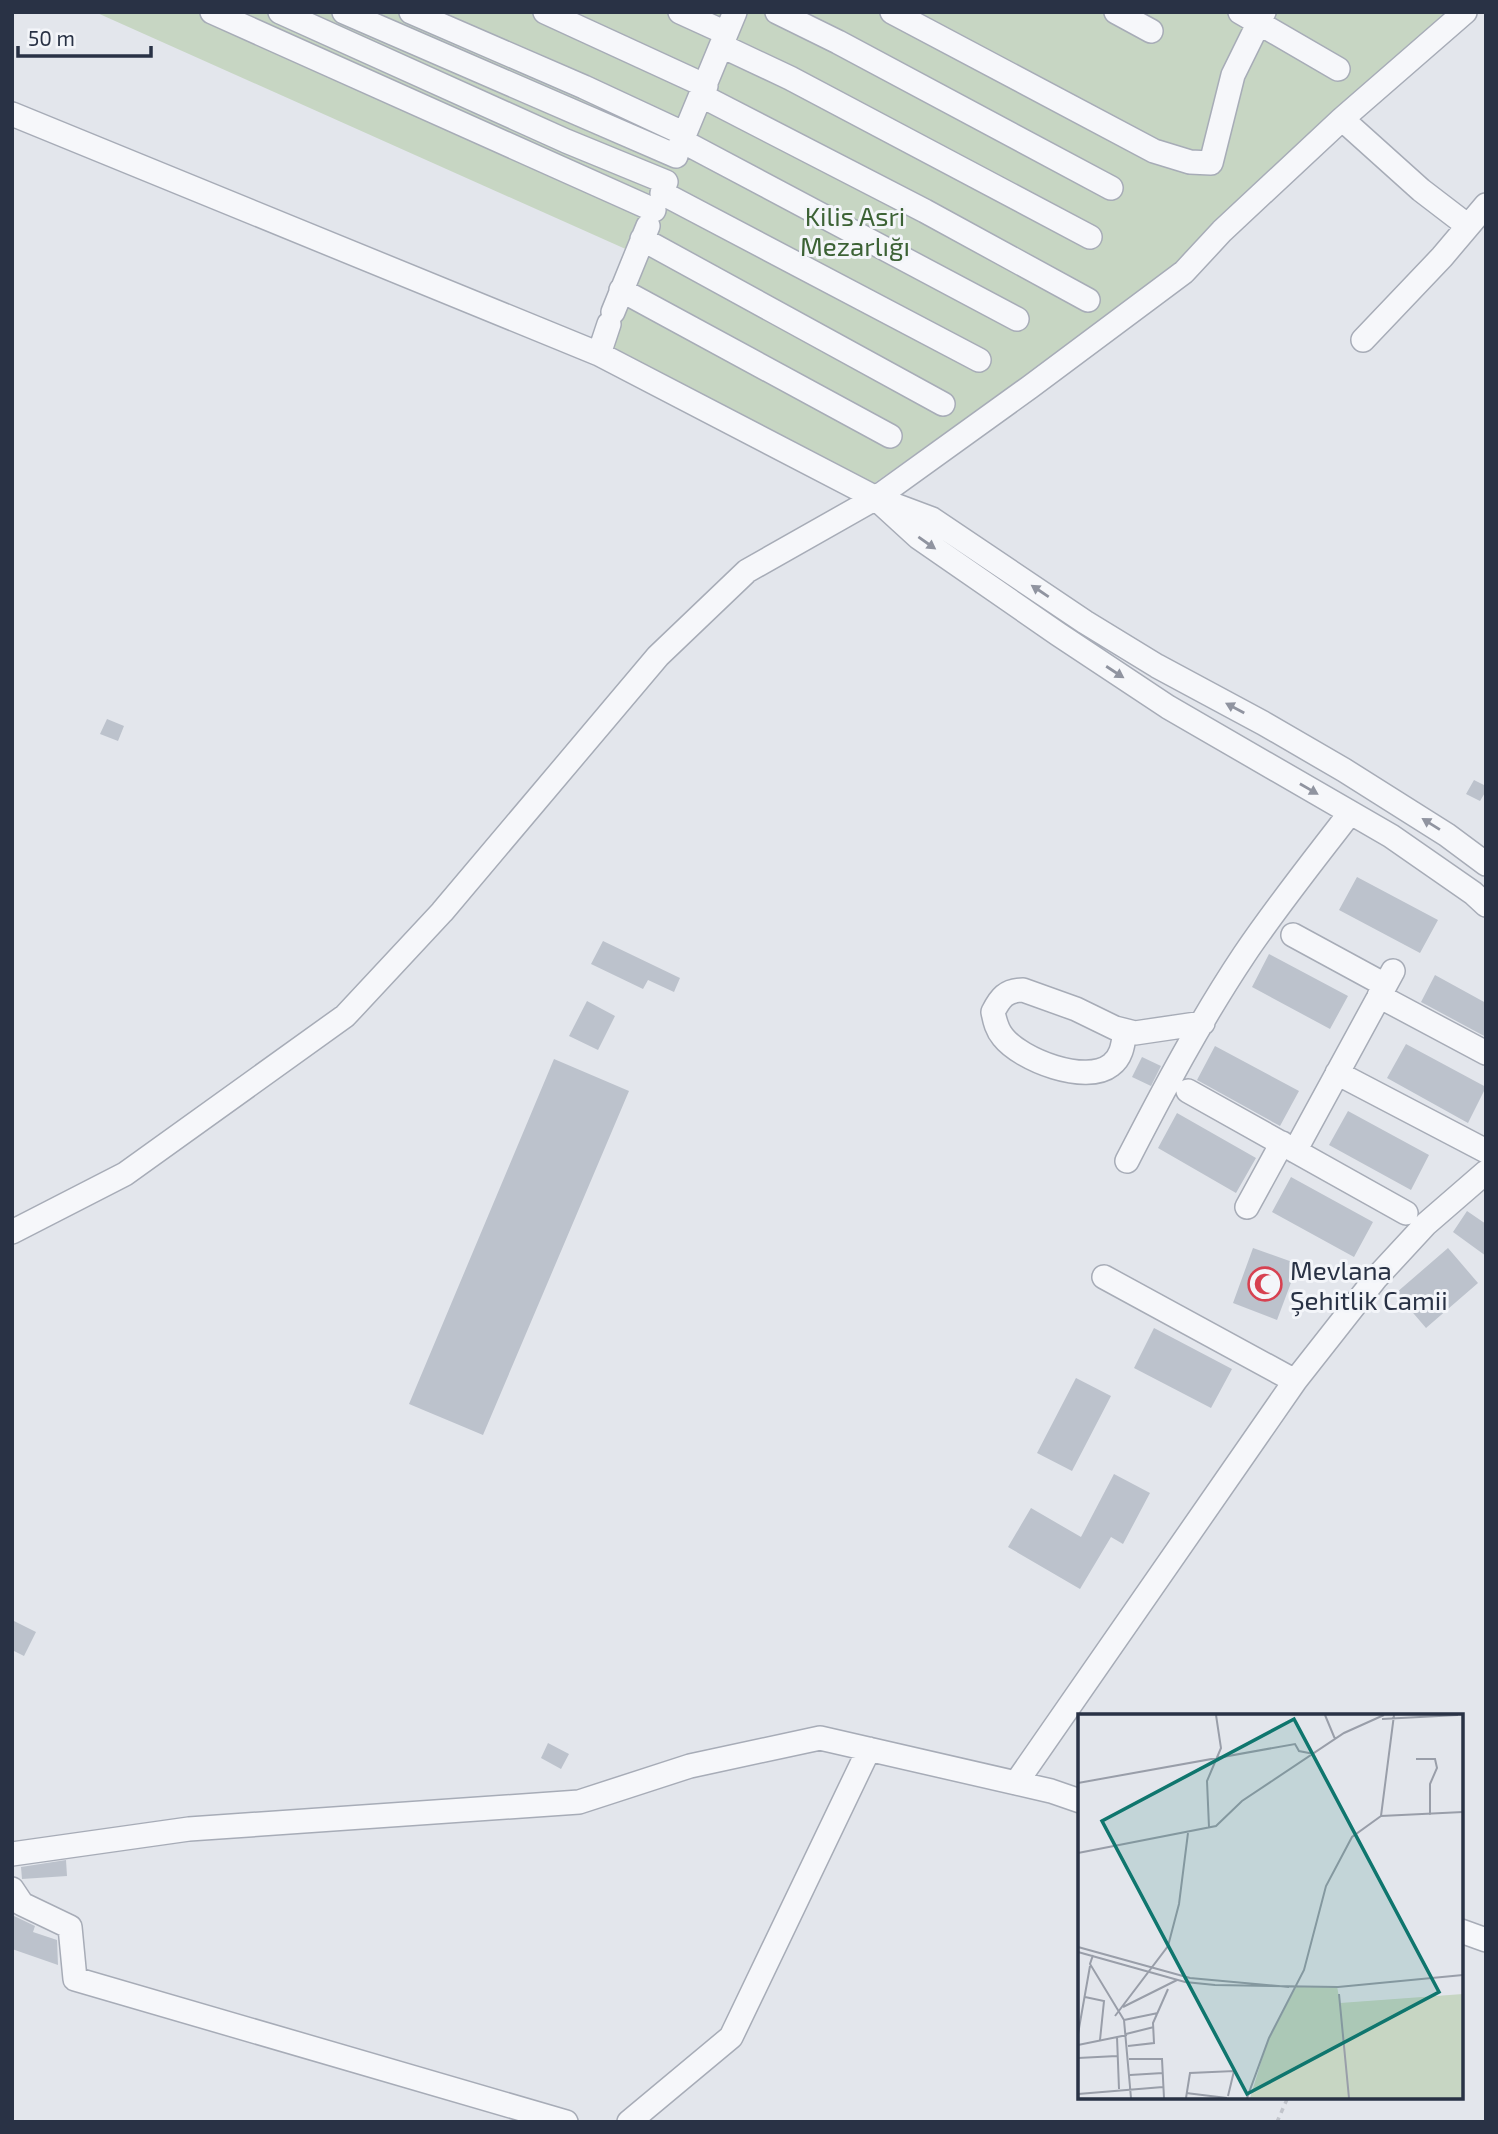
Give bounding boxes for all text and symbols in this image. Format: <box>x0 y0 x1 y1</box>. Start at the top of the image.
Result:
scale bar <box>18 14 150 58</box>
text: 50 m <box>28 25 75 50</box>
park label: Kilis Asri Mezarlığı <box>800 200 910 261</box>
one-way arrow <box>918 536 936 550</box>
one-way arrow <box>1030 585 1050 598</box>
one-way arrow <box>1105 665 1124 678</box>
one-way arrow <box>1225 702 1245 714</box>
one-way arrow <box>1300 783 1319 795</box>
one-way arrow <box>1421 818 1440 831</box>
place label: Mevlana Şehitlik Camii <box>1290 1254 1448 1317</box>
mosque icon: Mevlana Şehitlik Camii <box>1246 1265 1284 1303</box>
inset map <box>1078 1714 1463 2099</box>

